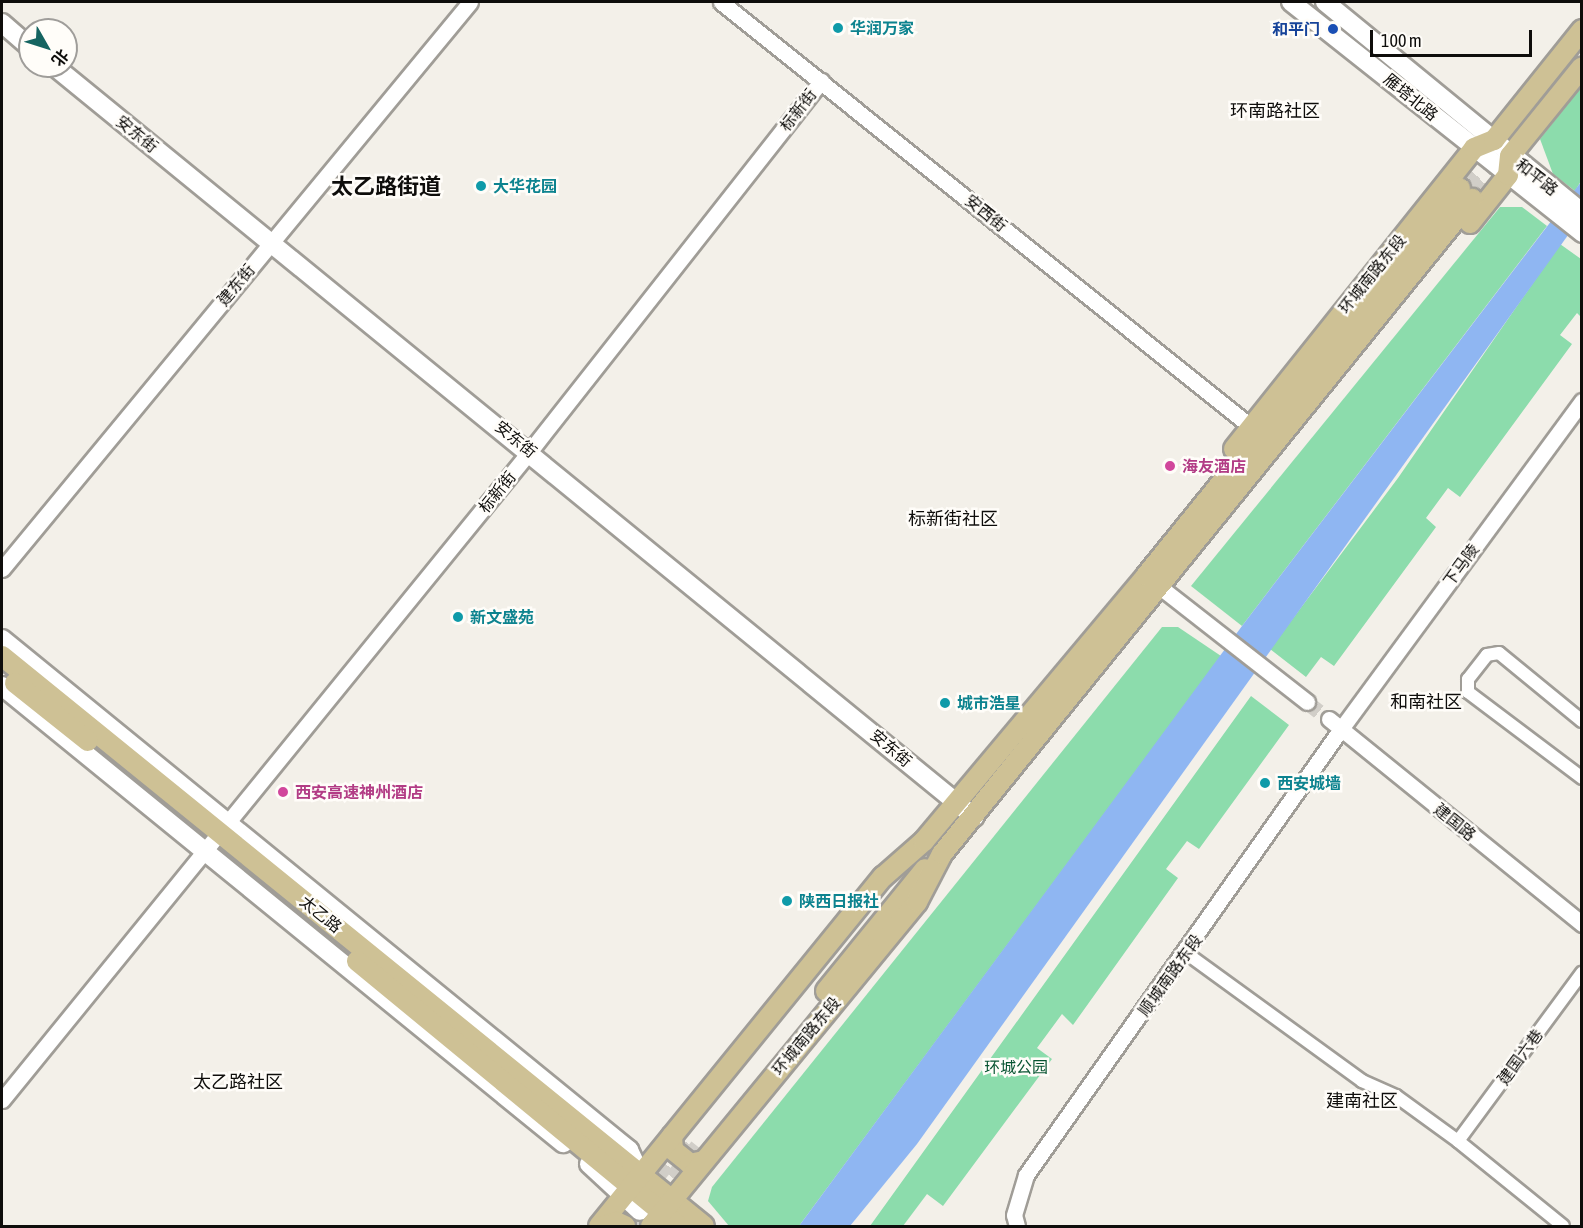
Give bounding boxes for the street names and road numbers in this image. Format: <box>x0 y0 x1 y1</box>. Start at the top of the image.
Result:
street label: 雁塔北路 <box>1380 69 1442 125</box>
street label: 标新街 <box>776 85 820 135</box>
street label: 安东街 <box>112 111 162 157</box>
street label: 和平路 <box>1512 155 1562 199</box>
street label: 安西街 <box>961 190 1011 236</box>
street label: 环城南路东段 <box>1334 231 1410 317</box>
street label: 建东街 <box>213 260 259 310</box>
street label: 安东街 <box>491 416 541 462</box>
street label: 标新街 <box>474 467 520 517</box>
street label: 下马陵 <box>1439 540 1483 590</box>
street label: 安东街 <box>866 725 916 771</box>
street label: 建国路 <box>1430 799 1480 845</box>
street label: 太乙路 <box>296 891 346 937</box>
street label: 顺城南路东段 <box>1134 931 1206 1019</box>
street label: 环城南路东段 <box>768 993 844 1079</box>
street label: 建国六巷 <box>1493 1025 1547 1089</box>

